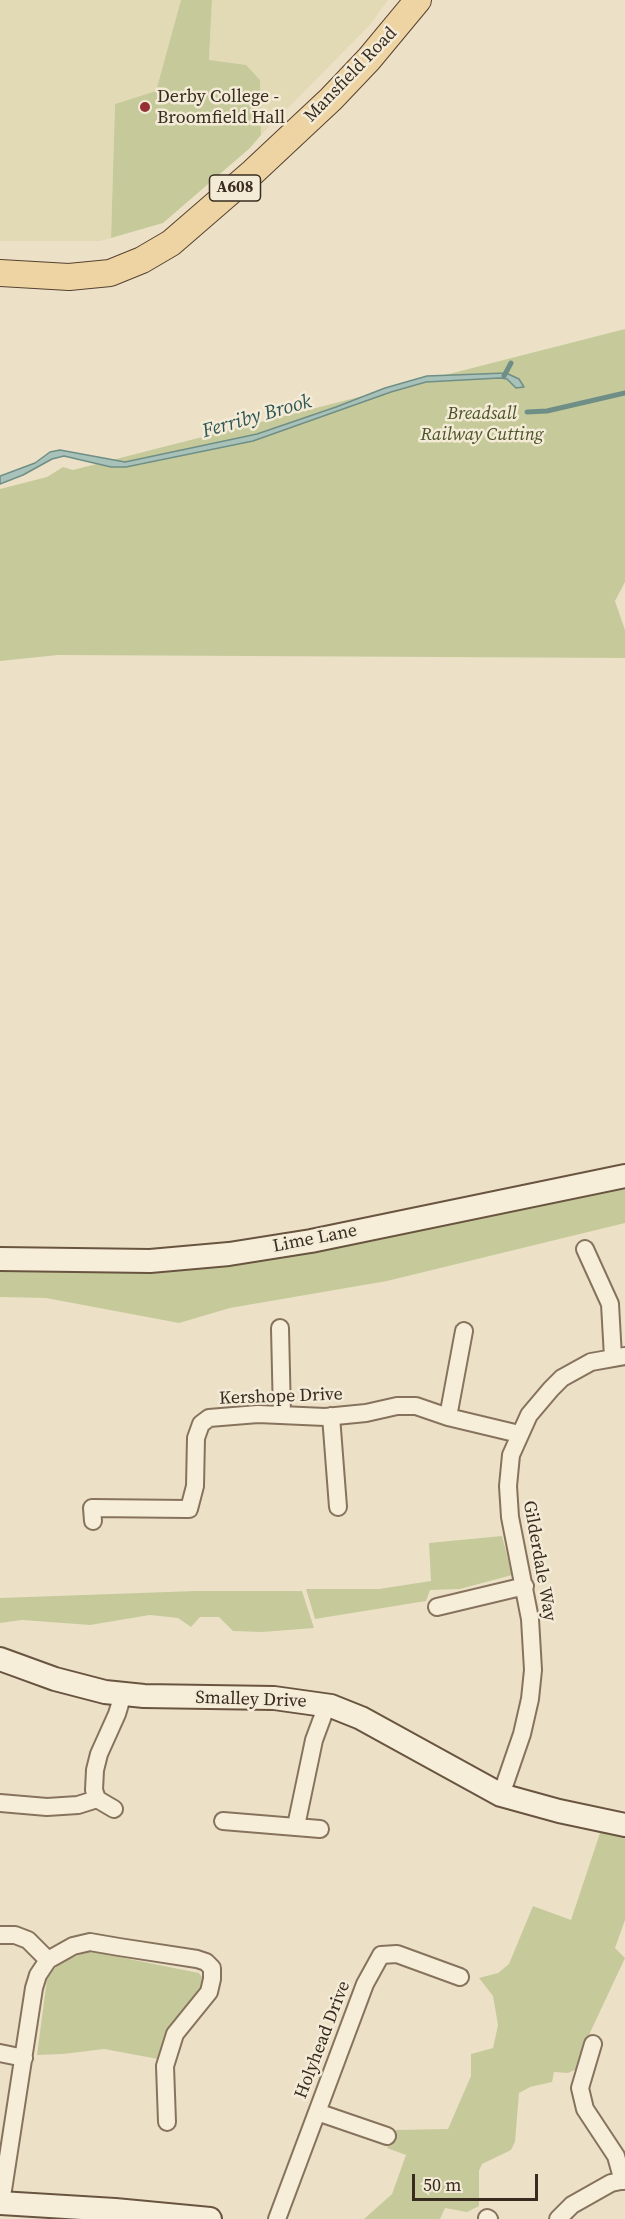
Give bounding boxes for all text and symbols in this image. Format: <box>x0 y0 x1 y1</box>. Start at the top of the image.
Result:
street label: Mansfield Road <box>300 23 402 127</box>
place label: Derby College - Broomfield Hall <box>157 86 285 128</box>
marker: Derby College - Broomfield Hall <box>138 100 152 114</box>
road number: A608 <box>210 175 260 201</box>
water label: Ferriby Brook <box>199 390 315 444</box>
park label: Breadsall Railway Cutting <box>420 403 544 446</box>
street label: Lime Lane <box>271 1220 359 1258</box>
street label: Kershope Drive <box>219 1384 343 1410</box>
street label: Gilderdale Way <box>518 1499 560 1623</box>
street label: Smalley Drive <box>195 1687 307 1713</box>
street label: Holyhead Drive <box>291 1978 355 2102</box>
scale bar <box>415 2162 541 2200</box>
text: 50 m <box>423 2172 461 2197</box>

